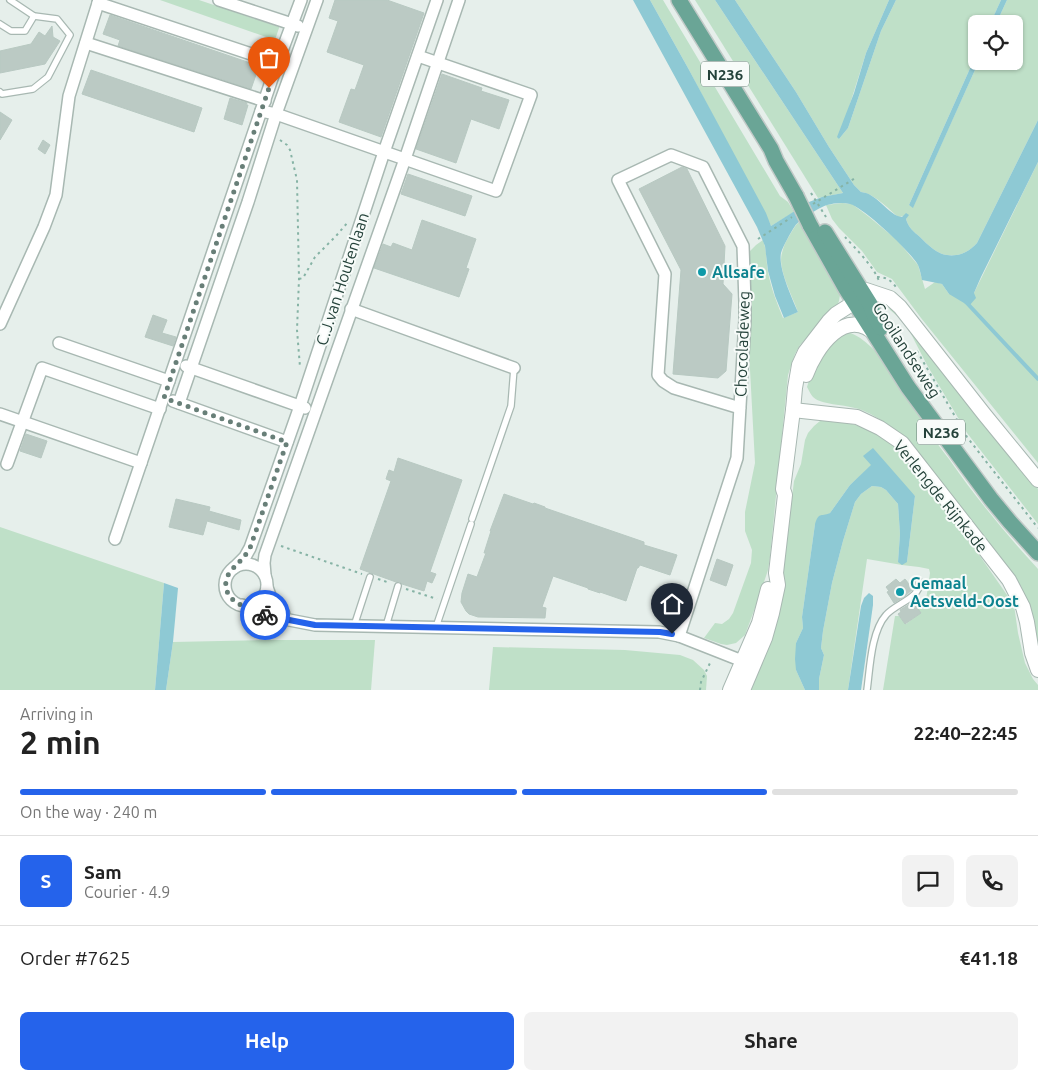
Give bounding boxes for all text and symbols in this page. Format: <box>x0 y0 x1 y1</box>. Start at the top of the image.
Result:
map controls <box>968 15 1023 70</box>
button: locate <box>968 15 1023 70</box>
pin <box>248 37 290 88</box>
icon: bag <box>255 44 283 72</box>
road number: N236 <box>701 62 749 86</box>
street label: C.J.van Houtenlaan <box>312 210 372 348</box>
place label: Allsafe <box>712 263 765 281</box>
marker: Allsafe <box>696 266 708 278</box>
street label: Chocoladeweg <box>731 291 753 397</box>
street label: Gooilandseweg <box>869 299 945 401</box>
road number: N236 <box>917 420 965 444</box>
street label: Verlengde Rijnkade <box>890 436 992 556</box>
place label: Gemaal Aetsveld-Oost <box>910 574 1019 610</box>
pin <box>651 583 693 634</box>
marker: Gemaal Aetsveld-Oost <box>894 586 906 598</box>
courier <box>240 590 290 640</box>
icon: home <box>658 590 686 618</box>
icon: bike <box>251 601 279 629</box>
text: Arriving in <box>20 705 93 723</box>
text: 22:40–22:45 <box>913 722 1018 744</box>
text: 2 min <box>20 724 101 760</box>
text: On the way · 240 m <box>20 803 157 821</box>
button: chat <box>902 855 954 907</box>
button: phone <box>966 855 1018 907</box>
text: Sam <box>84 861 122 883</box>
text: S <box>41 870 51 892</box>
text: Courier · 4.9 <box>84 883 170 901</box>
text: Order #7625 <box>20 947 130 969</box>
text: €41.18 <box>960 947 1018 969</box>
button: Help <box>20 1012 514 1070</box>
button: Share <box>524 1012 1018 1070</box>

